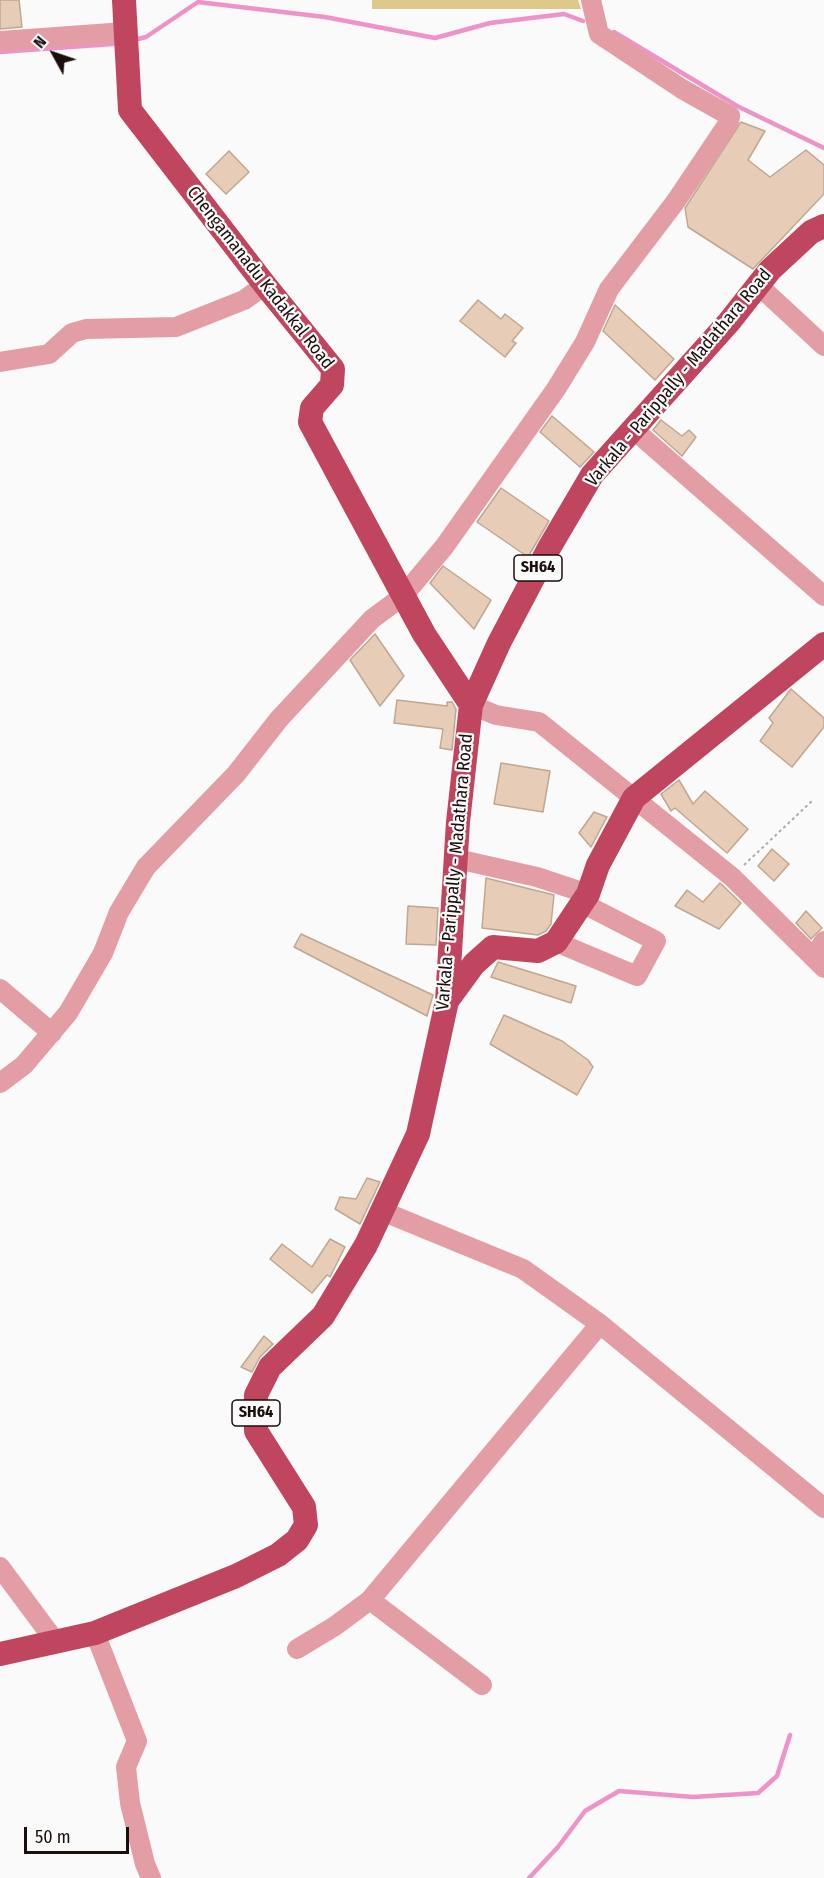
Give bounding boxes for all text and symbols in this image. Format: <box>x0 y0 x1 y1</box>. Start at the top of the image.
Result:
north arrow <box>24 24 84 84</box>
text: N <box>29 32 50 52</box>
street label: Chengamanadu Kadakkal Road <box>182 182 338 374</box>
street label: Varkala - Parippally - Madathara Road <box>582 265 776 491</box>
road number: SH64 <box>514 555 562 581</box>
street label: Varkala - Parippally - Madathara Road <box>432 733 478 1011</box>
road number: SH64 <box>232 1400 280 1426</box>
scale bar <box>27 1815 132 1853</box>
text: 50 m <box>35 1826 71 1848</box>

